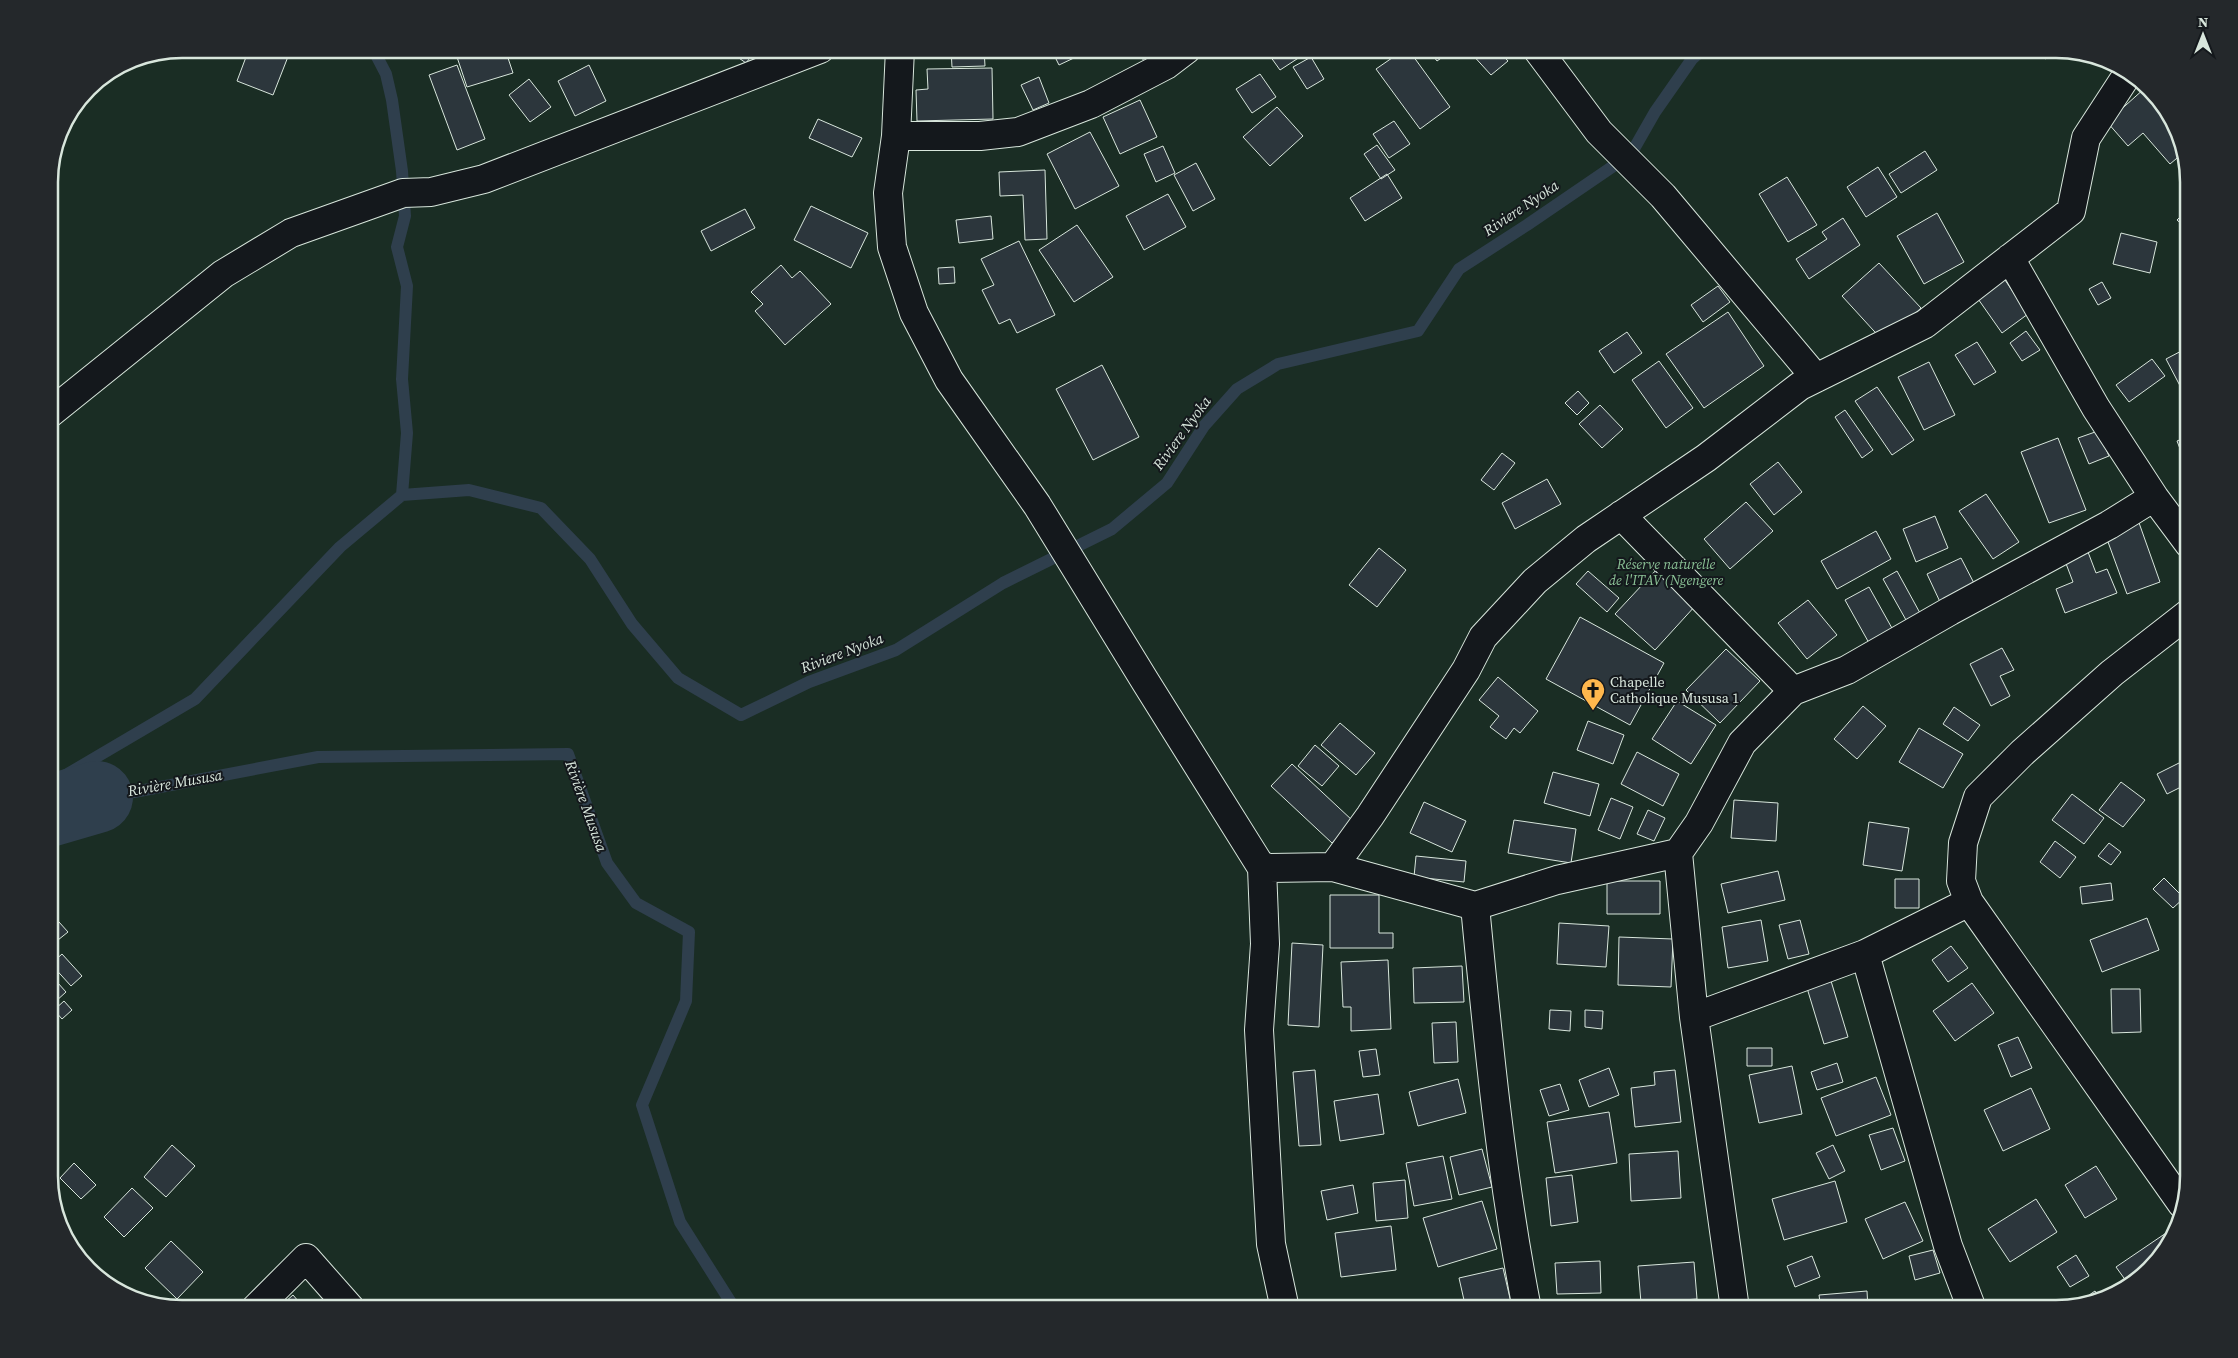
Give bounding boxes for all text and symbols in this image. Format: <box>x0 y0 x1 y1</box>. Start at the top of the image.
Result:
north arrow <box>2178 10 2228 60</box>
text: N <box>2198 12 2208 32</box>
water label: Riviere Nyoka <box>1478 175 1563 241</box>
water label: Riviere Nyoka <box>1147 391 1216 475</box>
park label: Réserve naturelle de l'ITAV (Ngengere <box>1609 554 1724 590</box>
water label: Riviere Nyoka <box>797 627 886 678</box>
place label: Chapelle Catholique Mususa 1 <box>1610 672 1739 708</box>
church icon: Chapelle Catholique Mususa 1 <box>1580 677 1606 711</box>
water label: Rivière Mususa <box>560 756 613 855</box>
water label: Rivière Mususa <box>125 764 224 801</box>

